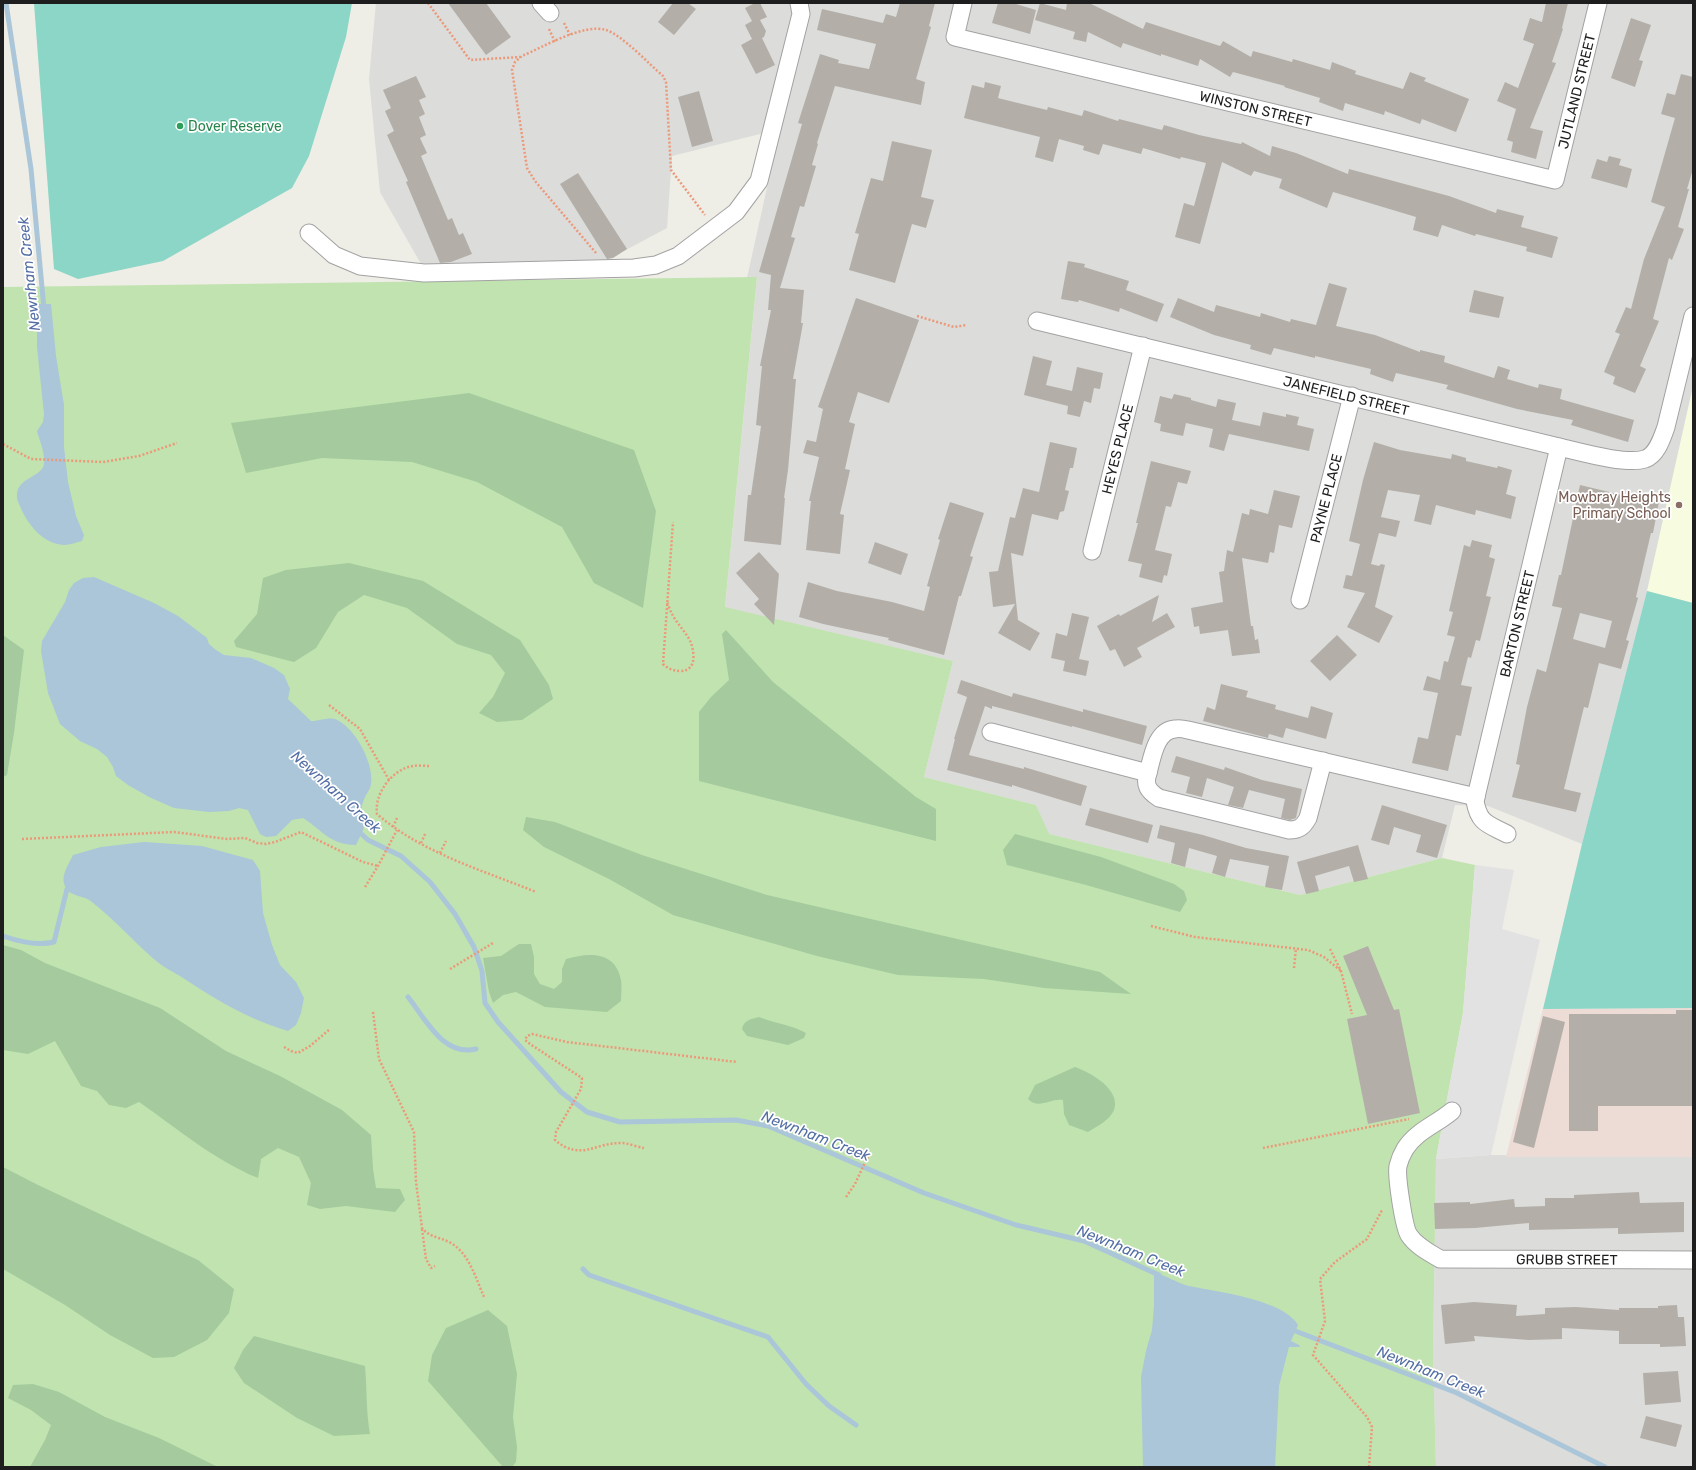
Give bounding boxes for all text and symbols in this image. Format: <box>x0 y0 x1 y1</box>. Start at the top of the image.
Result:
street label: JUTLAND STREET <box>1555 32 1599 151</box>
street label: WINSTON STREET <box>1198 88 1313 131</box>
place label: Dover Reserve <box>188 118 282 135</box>
marker: Dover Reserve <box>175 121 185 131</box>
water label: Newnham Creek <box>14 216 44 332</box>
street label: JANEFIELD STREET <box>1281 373 1411 419</box>
street label: HEYES PLACE <box>1098 402 1137 496</box>
street label: PAYNE PLACE <box>1307 452 1346 545</box>
place label: Mowbray Heights Primary School <box>1558 489 1671 522</box>
marker: Mowbray Heights Primary School <box>1674 500 1684 510</box>
street label: BARTON STREET <box>1497 569 1538 679</box>
water label: Newnham Creek <box>287 747 385 837</box>
water label: Newnham Creek <box>759 1107 873 1165</box>
water label: Newnham Creek <box>1074 1221 1188 1281</box>
street label: GRUBB STREET <box>1516 1251 1618 1269</box>
water label: Newnham Creek <box>1374 1342 1488 1402</box>

